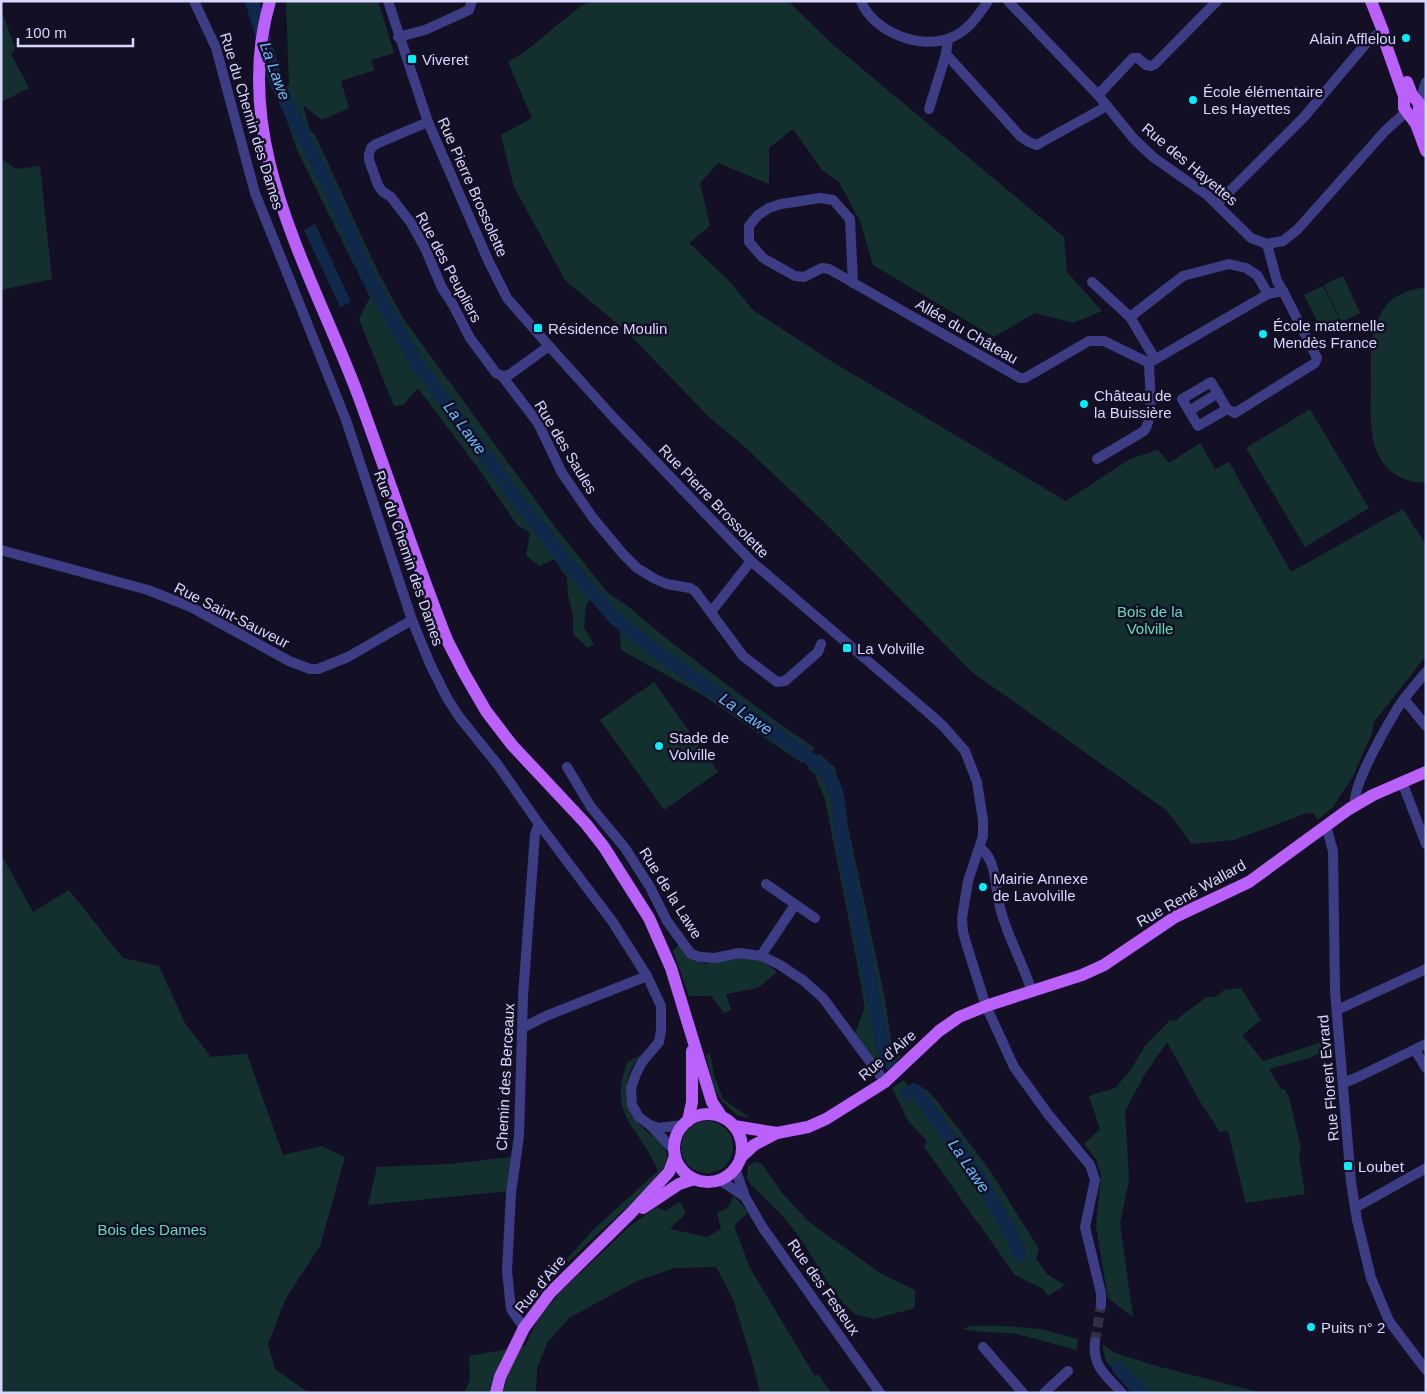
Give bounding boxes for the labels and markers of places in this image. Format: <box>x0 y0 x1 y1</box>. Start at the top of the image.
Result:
place label: Alain Afflelou <box>1310 30 1396 47</box>
marker: Alain Afflelou <box>1400 32 1412 44</box>
place label: Viveret <box>422 51 469 68</box>
marker: Viveret <box>406 53 418 65</box>
place label: École élémentaire Les Hayettes <box>1203 83 1323 117</box>
marker: École élémentaire Les Hayettes <box>1187 94 1199 106</box>
place label: École maternelle Mendès France <box>1273 317 1385 351</box>
place label: Résidence Moulin <box>548 320 667 337</box>
marker: Résidence Moulin <box>532 322 544 334</box>
marker: École maternelle Mendès France <box>1257 328 1269 340</box>
place label: Château de la Buissière <box>1094 387 1172 421</box>
marker: Château de la Buissière <box>1078 398 1090 410</box>
place label: La Volville <box>857 640 925 657</box>
marker: La Volville <box>841 642 853 654</box>
place label: Stade de Volville <box>669 729 729 763</box>
marker: Stade de Volville <box>653 740 665 752</box>
place label: Mairie Annexe de Lavolville <box>993 870 1088 904</box>
marker: Mairie Annexe de Lavolville <box>977 881 989 893</box>
place label: Loubet <box>1358 1158 1405 1175</box>
marker: Loubet <box>1342 1160 1354 1172</box>
place label: Puits n° 2 <box>1321 1319 1385 1336</box>
marker: Puits n° 2 <box>1305 1321 1317 1333</box>

